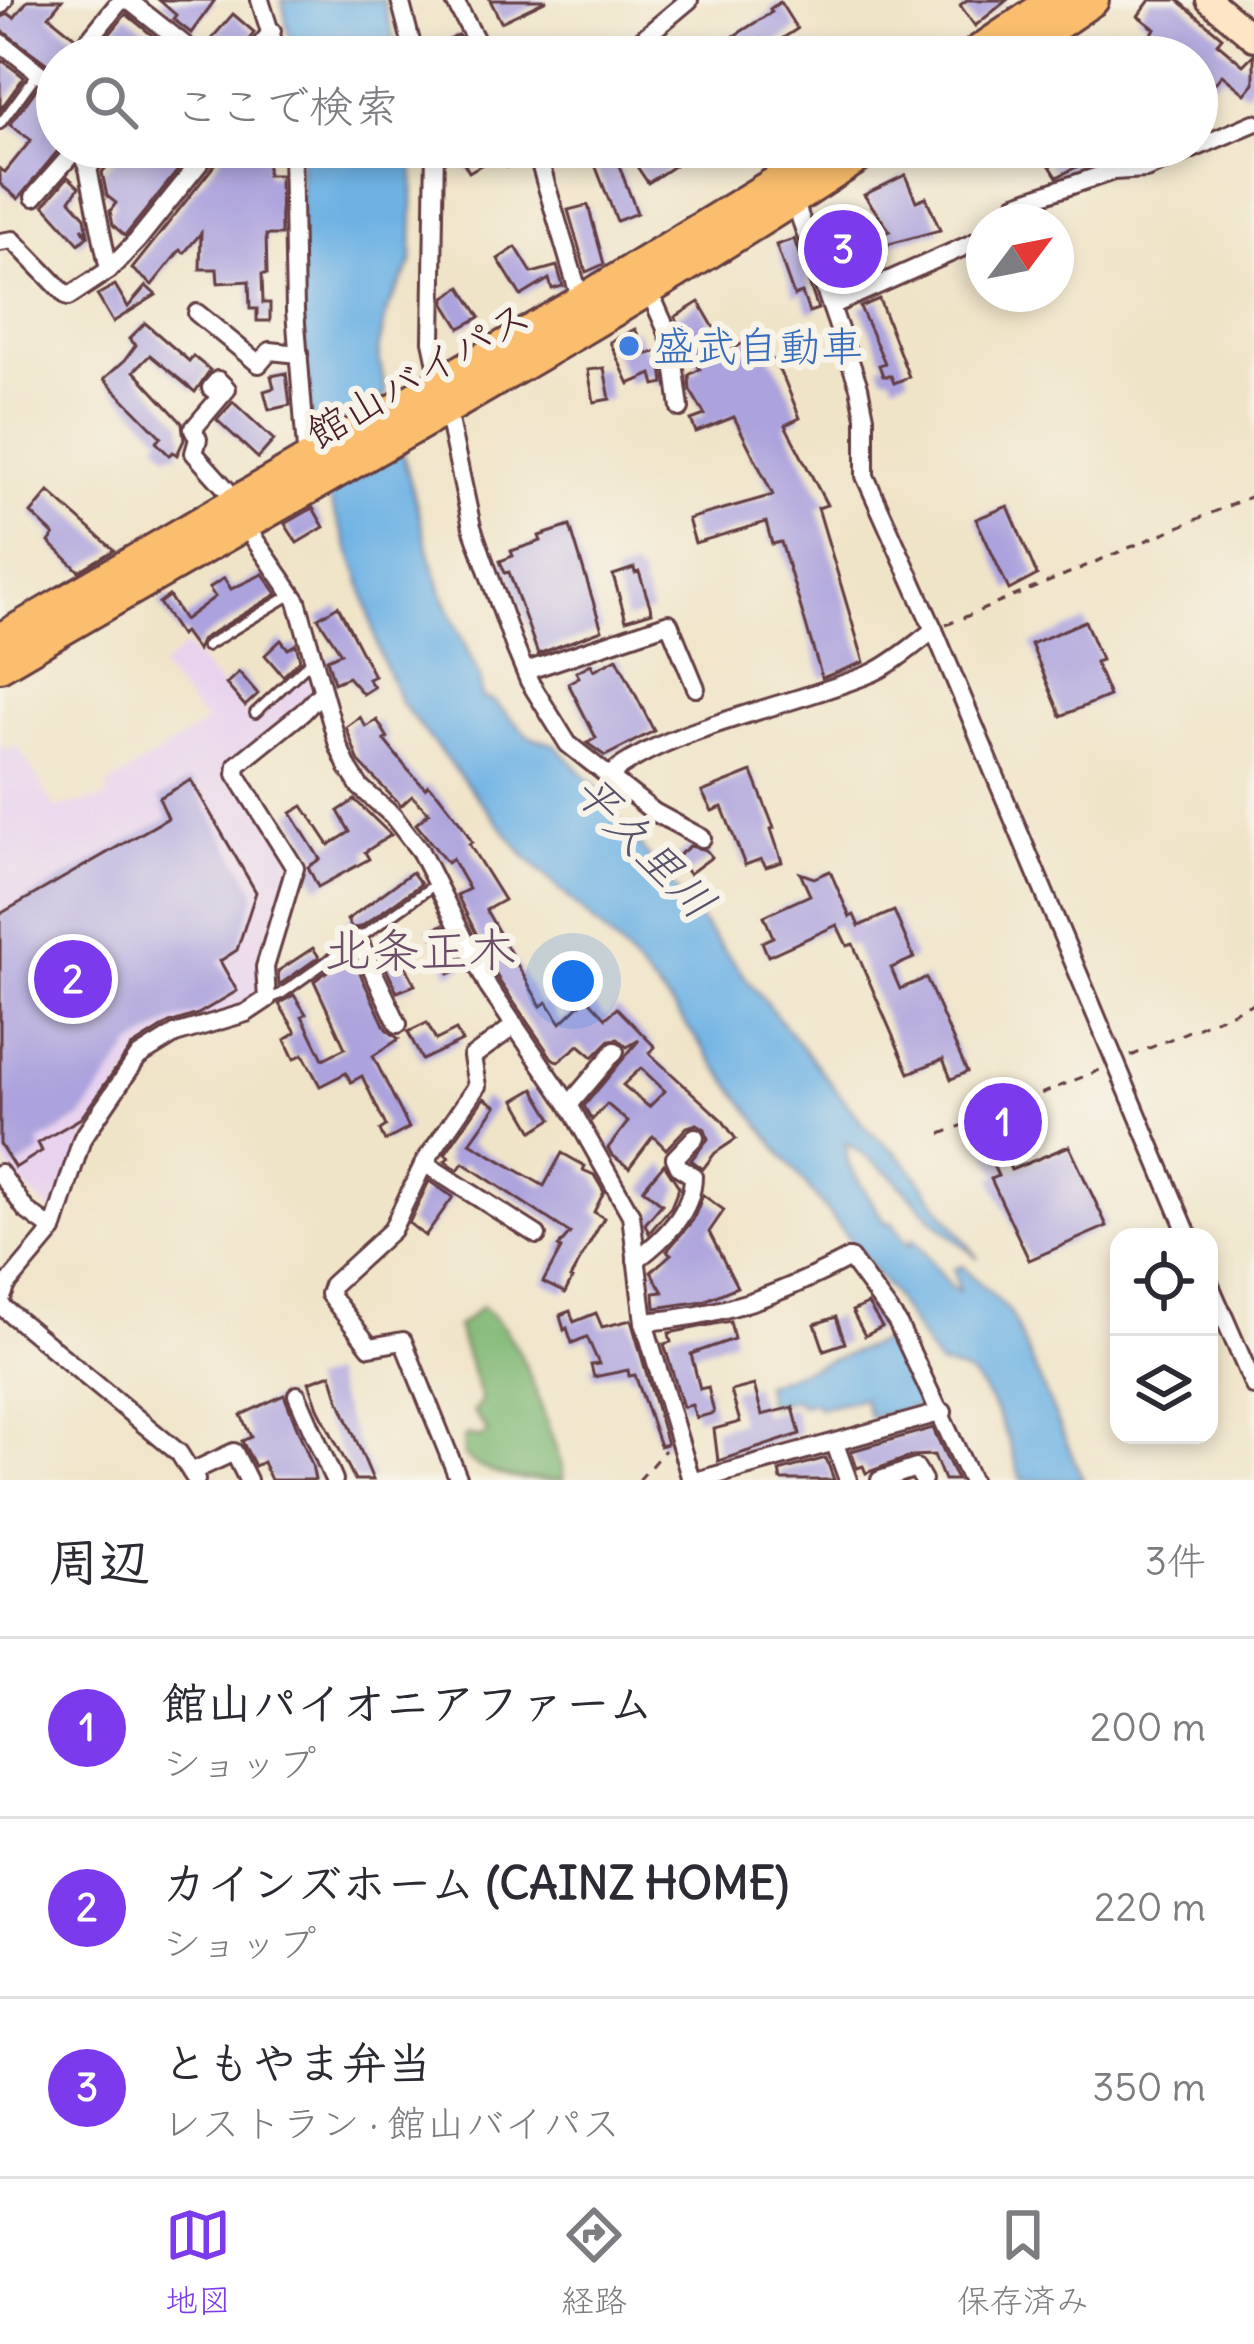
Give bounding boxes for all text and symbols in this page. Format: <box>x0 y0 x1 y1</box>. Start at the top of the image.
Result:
search box <box>36 36 1218 168</box>
icon: search <box>78 69 144 135</box>
text: ここで検索 <box>174 78 399 134</box>
pin: 3 <box>804 204 882 294</box>
north arrow <box>966 204 1074 312</box>
street label: 館山バイパス <box>296 289 540 459</box>
place label: 盛武自動車 <box>653 320 863 372</box>
marker: 盛武自動車 <box>616 333 642 359</box>
water label: 平久里川 <box>562 762 728 930</box>
district label: 北条正木 <box>324 920 516 980</box>
pin: 2 <box>34 934 112 1024</box>
your location <box>543 951 603 1011</box>
pin: 1 <box>964 1077 1042 1167</box>
map controls <box>1110 1228 1218 1444</box>
button: locate <box>1110 1228 1218 1336</box>
button: layers <box>1110 1336 1218 1444</box>
text: 周辺 <box>48 1530 150 1594</box>
text: 3件 <box>1145 1537 1206 1586</box>
text: 館山パイオニアファーム <box>162 1675 653 1731</box>
text: 1 <box>79 1703 95 1752</box>
text: 200 m <box>1090 1703 1206 1752</box>
text: ショップ <box>162 1739 316 1788</box>
text: カインズホーム (CAINZ HOME) <box>162 1855 789 1911</box>
text: 2 <box>76 1883 98 1932</box>
text: 220 m <box>1094 1883 1206 1932</box>
text: ショップ <box>162 1919 316 1968</box>
text: ともやま弁当 <box>162 2035 432 2091</box>
text: 3 <box>76 2063 98 2112</box>
text: 350 m <box>1092 2063 1206 2112</box>
text: レストラン · 館山バイパス <box>162 2099 621 2148</box>
tab: 地図 <box>165 2202 231 2322</box>
tab: 経路 <box>561 2202 627 2322</box>
tab: 保存済み <box>957 2202 1089 2322</box>

